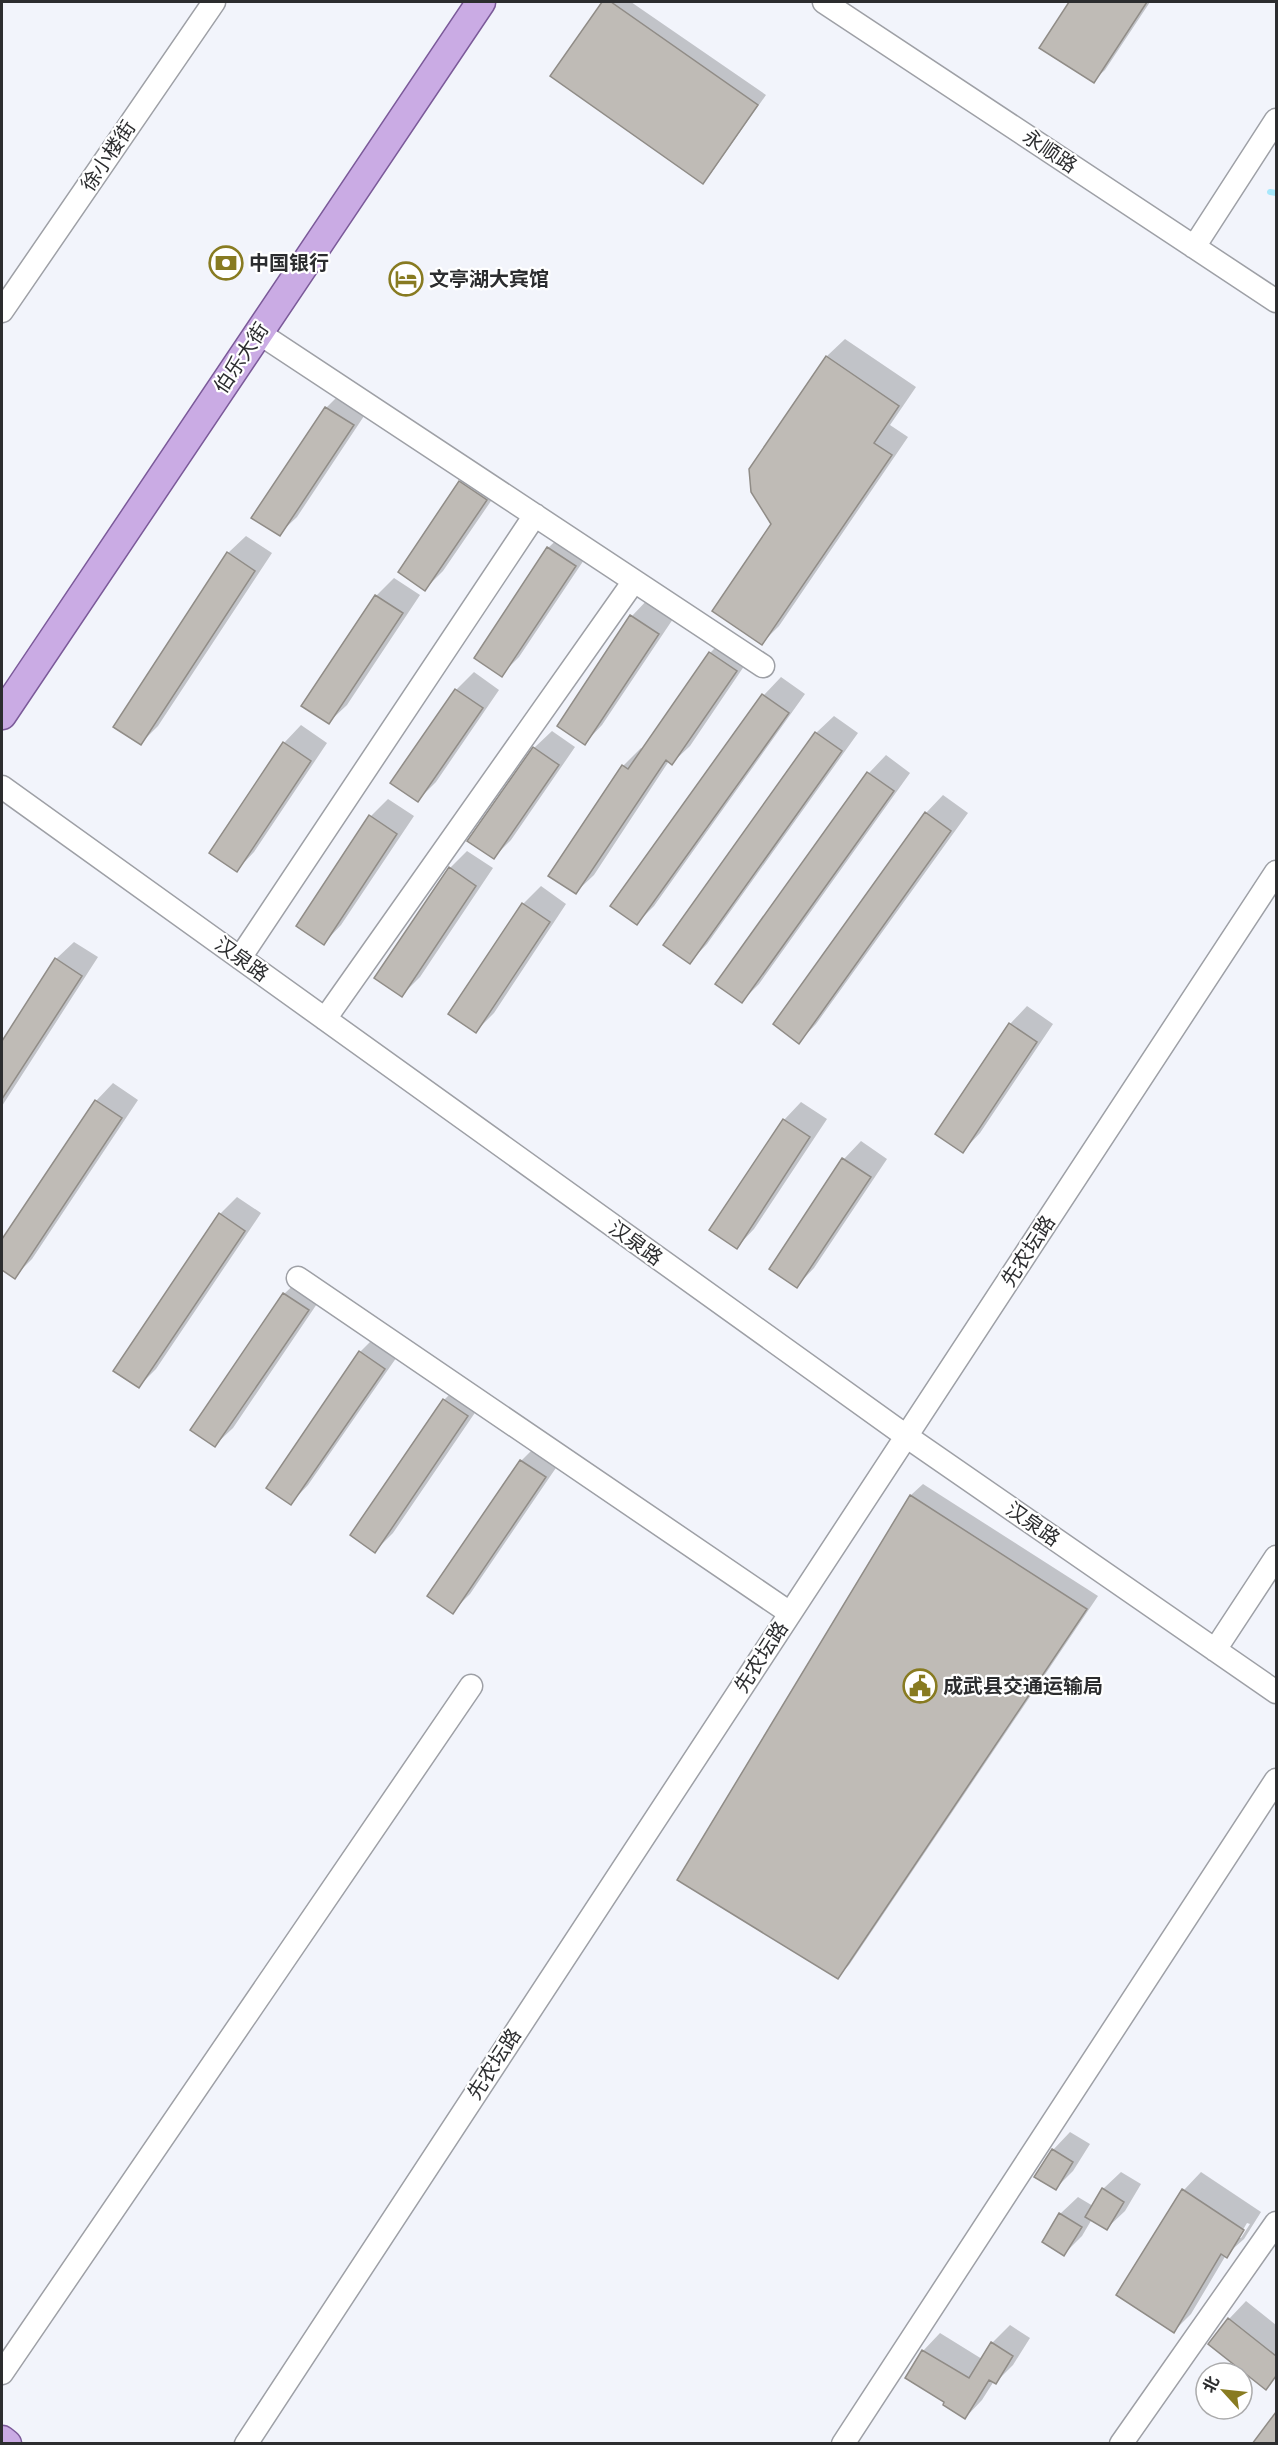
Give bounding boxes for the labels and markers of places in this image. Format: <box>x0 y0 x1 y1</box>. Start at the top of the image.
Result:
bank icon: 中国银行 <box>208 245 244 281</box>
place label: 中国银行 <box>249 250 329 274</box>
hotel icon: 文亭湖大宾馆 <box>388 261 424 297</box>
place label: 文亭湖大宾馆 <box>429 266 549 290</box>
public building icon: 成武县交通运输局 <box>902 1668 938 1704</box>
place label: 成武县交通运输局 <box>943 1673 1103 1697</box>

